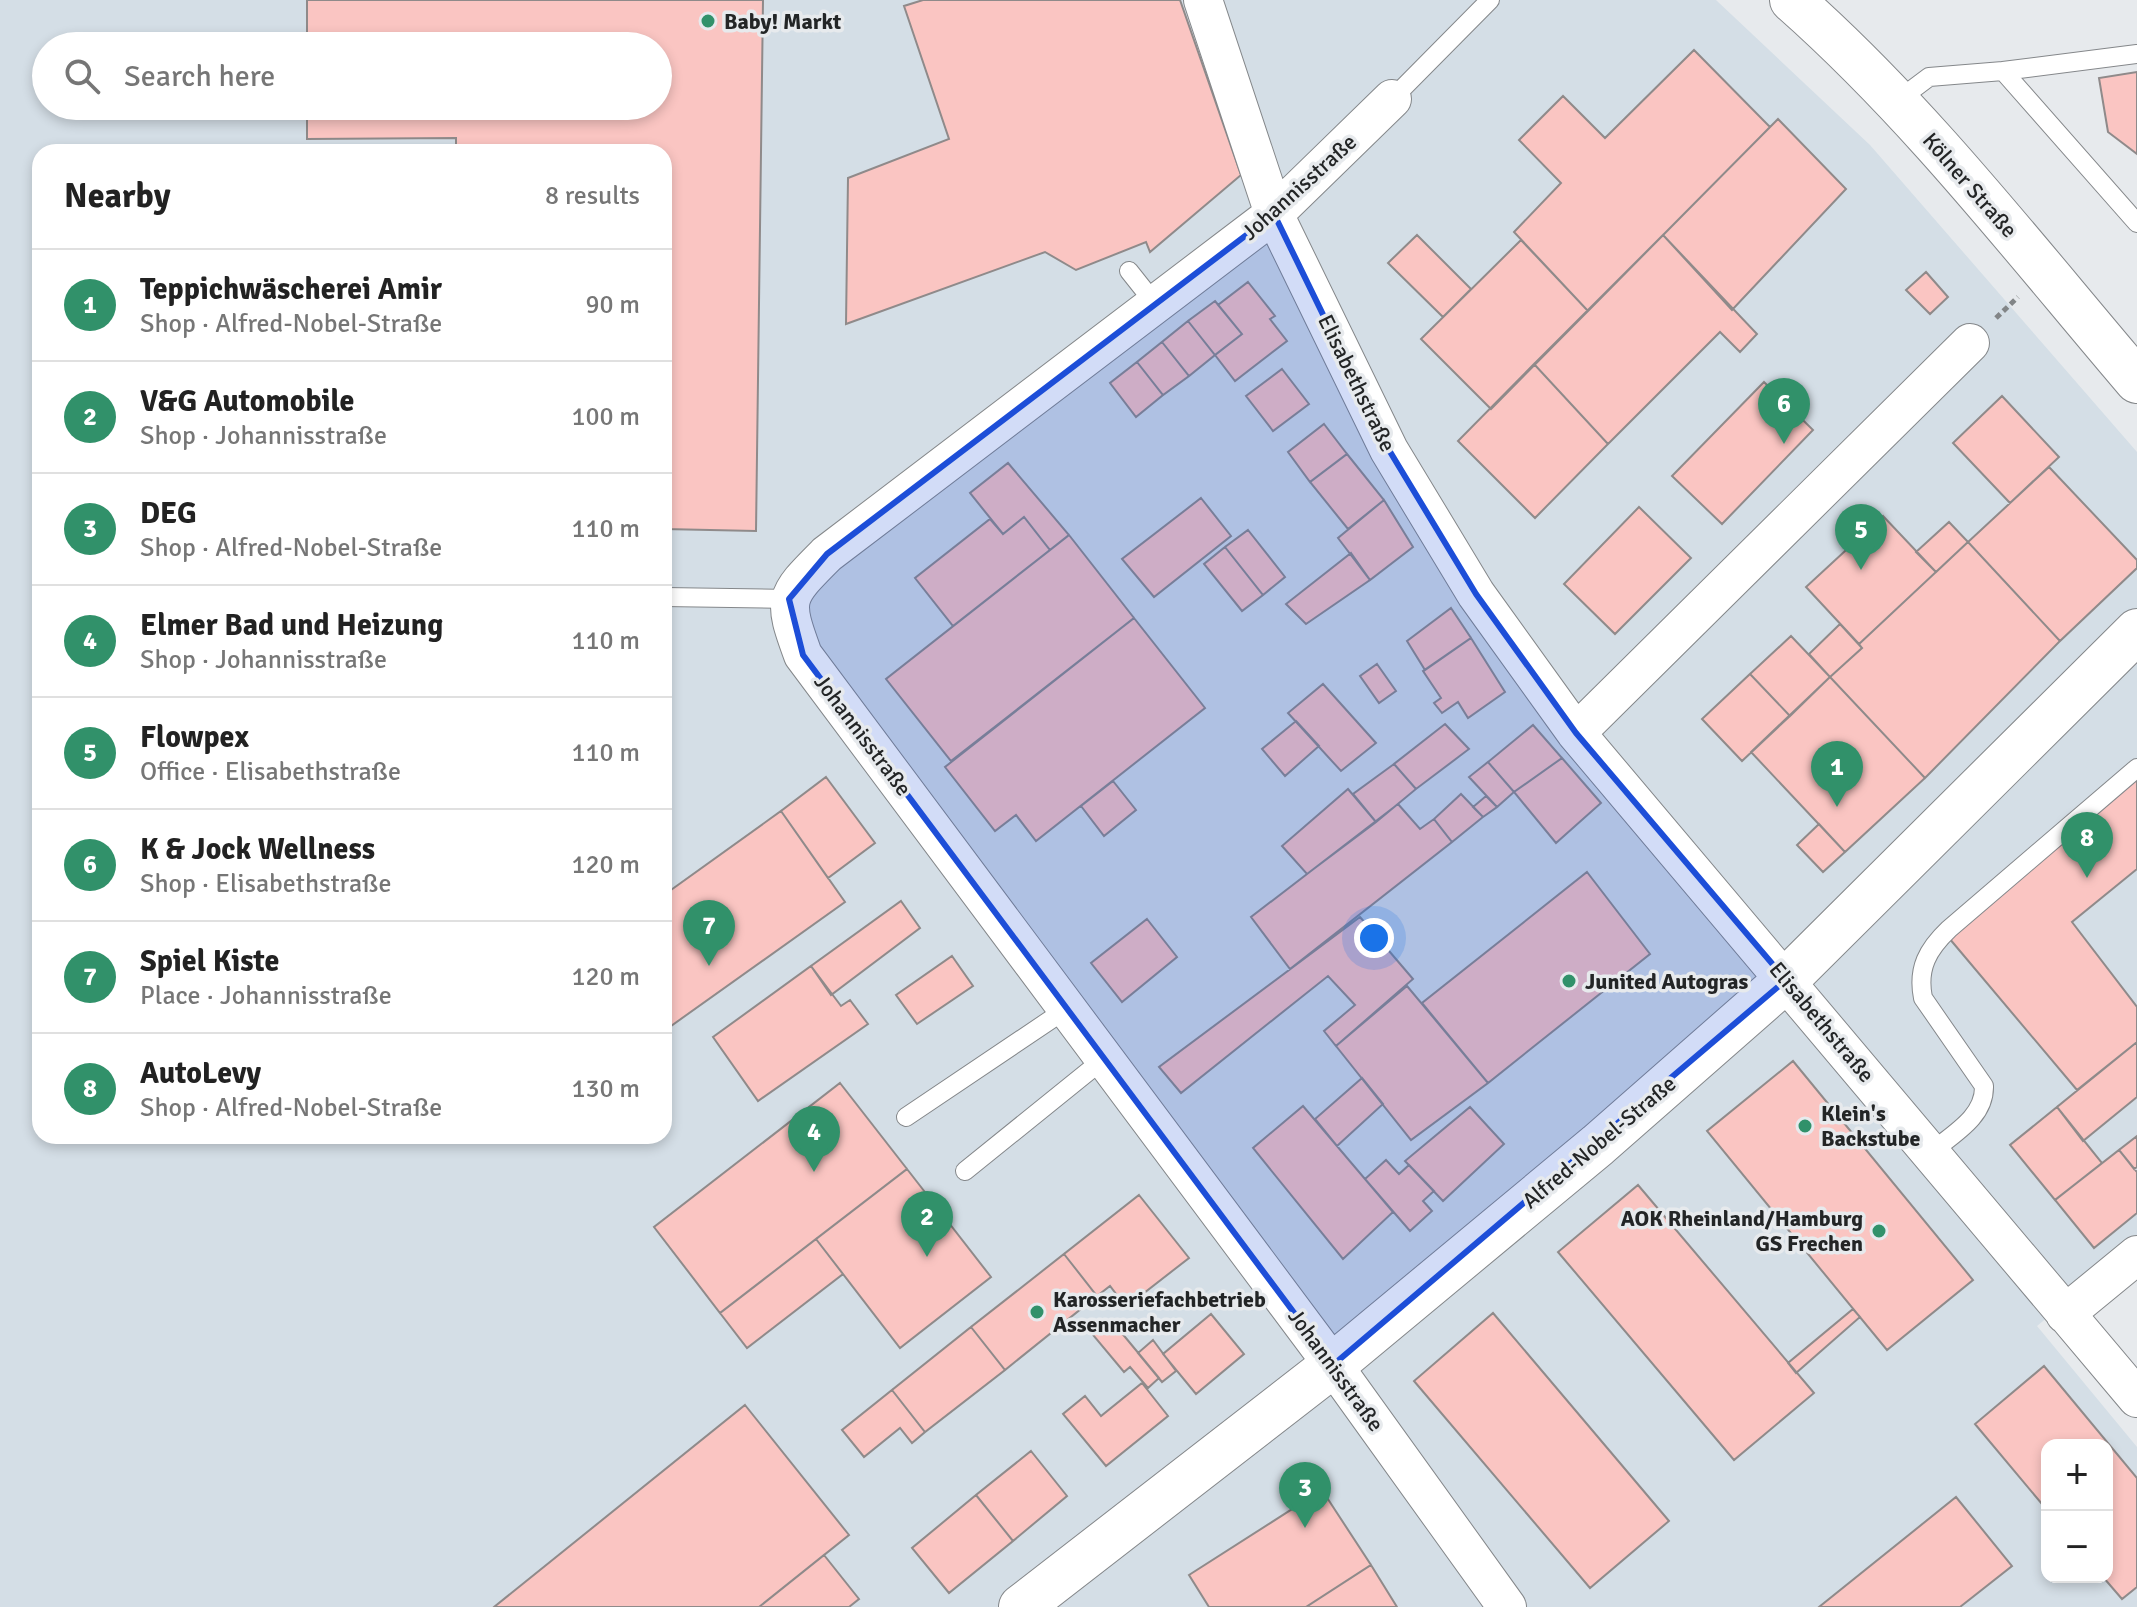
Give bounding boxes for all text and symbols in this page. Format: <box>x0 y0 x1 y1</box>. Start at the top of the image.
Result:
place label: Baby! Markt <box>724 8 841 35</box>
marker: Baby! Markt <box>699 12 717 30</box>
search box <box>32 32 672 120</box>
icon: search <box>60 54 104 98</box>
text: Search here <box>124 58 275 95</box>
street label: Kölner Straße <box>1917 127 2023 243</box>
street label: Johannisstraße <box>1236 128 1362 246</box>
text: Nearby <box>64 175 171 217</box>
text: 8 results <box>545 180 640 212</box>
text: Teppichwäscherei Amir <box>140 271 442 308</box>
text: 1 <box>83 289 97 321</box>
text: 90 m <box>585 289 640 321</box>
text: Shop · Alfred-Nobel-Straße <box>140 308 442 340</box>
street label: Elisabethstraße <box>1312 310 1402 456</box>
pin: 6 <box>1758 378 1810 444</box>
text: V&G Automobile <box>140 383 354 420</box>
text: 2 <box>83 401 97 433</box>
text: 100 m <box>571 401 640 433</box>
text: Shop · Johannisstraße <box>140 420 387 452</box>
text: DEG <box>140 495 197 532</box>
pin: 5 <box>1835 504 1887 570</box>
text: 3 <box>83 513 97 545</box>
text: 110 m <box>571 513 640 545</box>
text: Shop · Alfred-Nobel-Straße <box>140 532 442 564</box>
text: Elmer Bad und Heizung <box>140 607 443 644</box>
text: 4 <box>83 625 97 657</box>
text: 110 m <box>571 625 640 657</box>
text: Shop · Johannisstraße <box>140 644 387 676</box>
street label: Johannisstraße <box>809 669 917 801</box>
text: Flowpex <box>140 719 249 756</box>
text: 5 <box>83 737 97 769</box>
text: 110 m <box>571 737 640 769</box>
pin: 1 <box>1811 741 1863 807</box>
text: Office · Elisabethstraße <box>140 756 401 788</box>
pin: 8 <box>2061 812 2113 878</box>
text: K & Jock Wellness <box>140 831 375 868</box>
text: 6 <box>83 849 97 881</box>
text: 120 m <box>571 849 640 881</box>
text: Shop · Elisabethstraße <box>140 868 391 900</box>
pin: 7 <box>683 900 735 966</box>
your location <box>1354 918 1394 958</box>
text: Spiel Kiste <box>140 943 279 980</box>
street label: Elisabethstraße <box>1764 956 1880 1088</box>
text: 7 <box>83 961 97 993</box>
text: 120 m <box>571 961 640 993</box>
place label: Junited Autogras <box>1585 968 1749 995</box>
marker: Junited Autogras <box>1560 972 1578 990</box>
text: Place · Johannisstraße <box>140 980 392 1012</box>
text: AutoLevy <box>140 1055 261 1092</box>
street label: Alfred-Nobel-Straße <box>1517 1070 1681 1214</box>
text: 8 <box>83 1073 97 1105</box>
text: 130 m <box>571 1073 640 1105</box>
text: Shop · Alfred-Nobel-Straße <box>140 1092 442 1124</box>
place label: Klein's Backstube <box>1821 1100 1920 1152</box>
pin: 4 <box>788 1106 840 1172</box>
marker: Klein's Backstube <box>1796 1117 1814 1135</box>
pin: 2 <box>901 1191 953 1257</box>
place label: AOK Rheinland/Hamburg GS Frechen <box>1621 1205 1863 1257</box>
marker: AOK Rheinland/Hamburg GS Frechen <box>1870 1222 1888 1240</box>
place label: Karosseriefachbetrieb Assenmacher <box>1053 1286 1266 1338</box>
marker: Karosseriefachbetrieb Assenmacher <box>1028 1303 1046 1321</box>
street label: Johannisstraße <box>1282 1303 1390 1437</box>
map controls <box>2041 1439 2113 1583</box>
button: + <box>2041 1439 2113 1511</box>
pin: 3 <box>1279 1462 1331 1528</box>
button: − <box>2041 1511 2113 1583</box>

